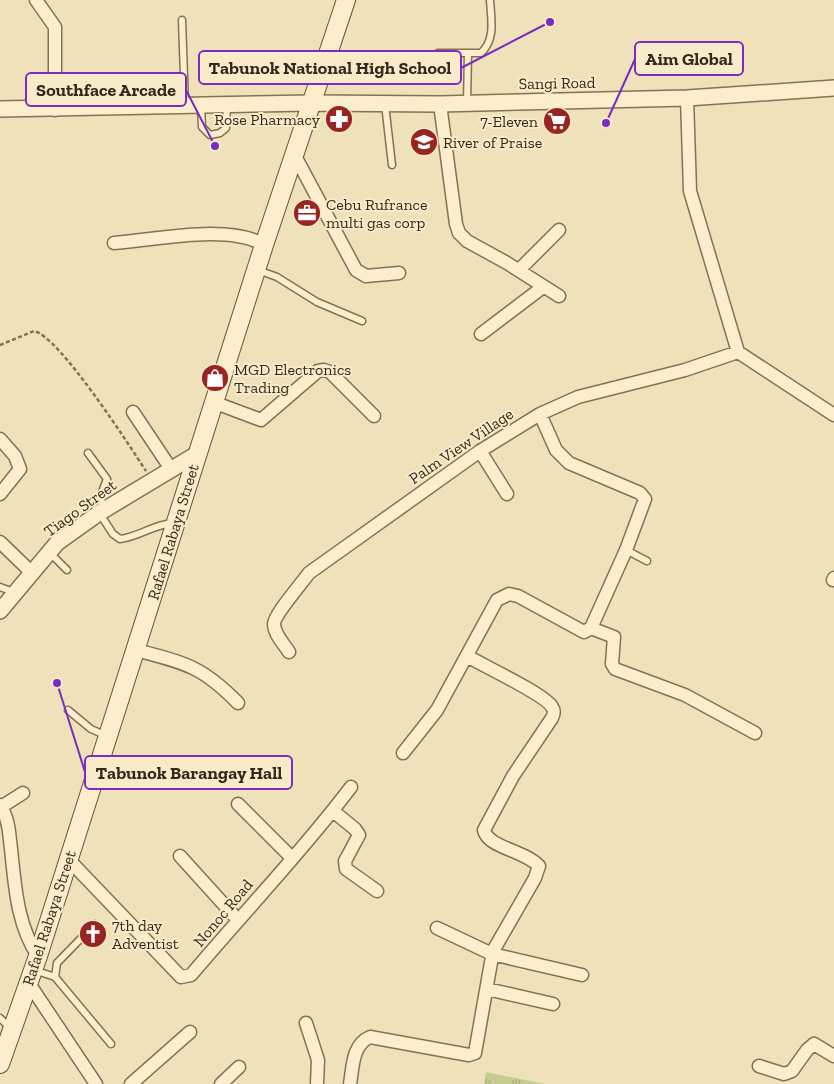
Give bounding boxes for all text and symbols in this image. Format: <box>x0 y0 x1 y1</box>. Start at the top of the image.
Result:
callout: Aim Global <box>635 42 743 75</box>
text: Aim Global <box>645 48 733 70</box>
callout: Tabunok National High School <box>199 51 461 84</box>
text: Tabunok National High School <box>209 57 451 79</box>
callout: Southface Arcade <box>26 73 186 106</box>
street label: Sangi Road <box>518 73 596 93</box>
text: Southface Arcade <box>36 79 176 101</box>
pharmacy icon: Rose Pharmacy <box>324 104 354 134</box>
supermarket icon: 7-Eleven <box>542 106 572 136</box>
place label: Rose Pharmacy <box>214 110 321 129</box>
place label: 7-Eleven <box>480 112 539 131</box>
school or university icon: River of Praise <box>409 127 439 157</box>
place label: River of Praise <box>443 133 542 152</box>
place label: Cebu Rufrance multi gas corp <box>326 195 428 232</box>
office icon: Cebu Rufrance multi gas corp <box>292 198 322 228</box>
place label: MGD Electronics Trading <box>234 360 351 397</box>
shop icon: MGD Electronics Trading <box>200 363 230 393</box>
street label: Palm View Village <box>405 404 517 488</box>
street label: Rafael Rabaya Street <box>143 462 203 602</box>
street label: Tiago Street <box>40 475 120 541</box>
callout: Tabunok Barangay Hall <box>85 756 292 789</box>
text: Tabunok Barangay Hall <box>96 762 282 784</box>
street label: Rafael Rabaya Street <box>18 848 80 988</box>
street label: Nonoc Road <box>189 875 257 951</box>
place label: 7th day Adventist <box>112 916 179 953</box>
church icon: 7th day Adventist <box>78 919 108 949</box>

